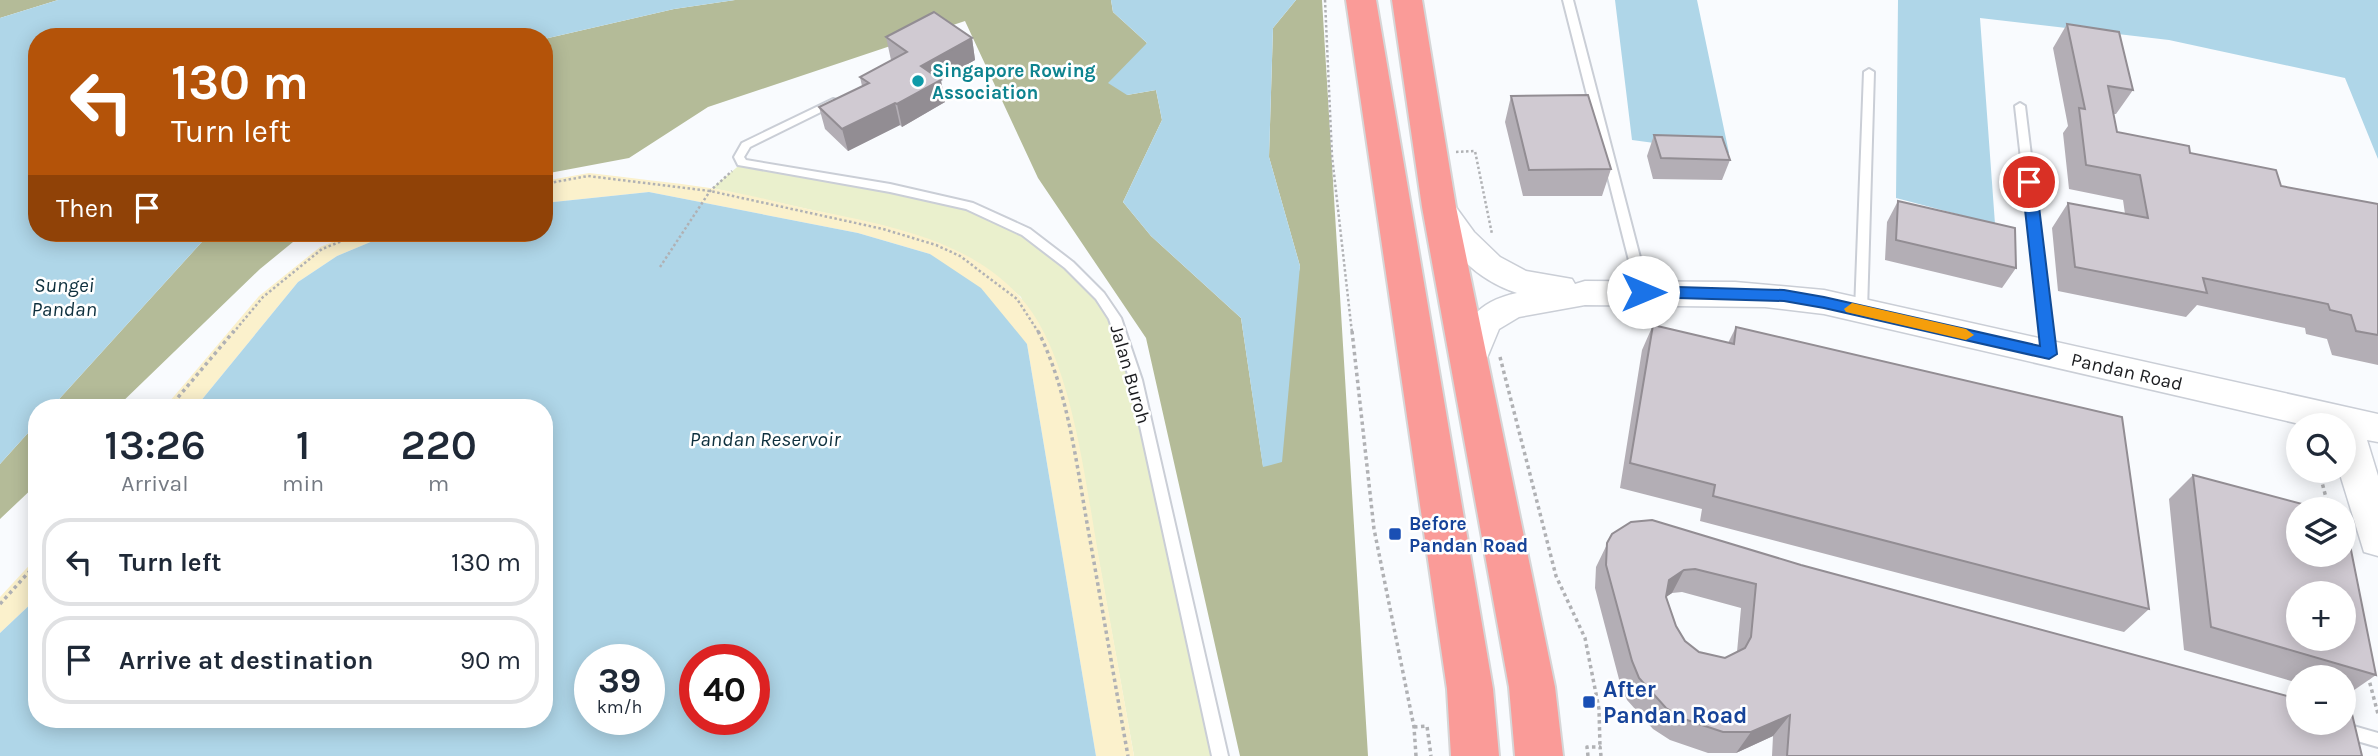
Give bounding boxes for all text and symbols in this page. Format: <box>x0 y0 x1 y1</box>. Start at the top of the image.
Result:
text: 130 m <box>171 54 309 111</box>
icon: left <box>56 56 147 147</box>
place label: Singapore Rowing Association <box>932 60 1096 104</box>
marker: Singapore Rowing Association <box>910 73 926 89</box>
text: Turn left <box>171 113 291 150</box>
pin <box>1999 152 2059 212</box>
icon: arrive <box>2010 163 2048 201</box>
icon: arrive <box>128 189 166 227</box>
text: Then <box>56 193 114 224</box>
position arrow <box>1606 255 1680 329</box>
water label: Sungei Pandan <box>31 273 97 321</box>
street label: Jalan Buroh <box>1105 322 1155 426</box>
street label: Pandan Road <box>2069 348 2185 396</box>
map controls <box>2286 413 2356 735</box>
button: search <box>2286 413 2356 483</box>
text: 13:26 <box>104 420 206 470</box>
text: 1 <box>296 420 310 470</box>
text: 220 <box>400 420 477 470</box>
water label: Pandan Reservoir <box>689 427 841 451</box>
text: Arrival <box>121 470 189 497</box>
text: min <box>282 470 324 497</box>
text: m <box>428 470 449 497</box>
button: layers <box>2286 497 2356 567</box>
place label: Before Pandan Road <box>1409 513 1528 557</box>
marker: Before Pandan Road <box>1387 526 1403 542</box>
icon: left <box>60 543 98 581</box>
text: Turn left <box>119 547 221 578</box>
text: 130 m <box>451 547 521 578</box>
button: + <box>2286 581 2356 651</box>
icon: arrive <box>60 641 98 679</box>
speed limit sign: 40 <box>679 644 770 735</box>
text: Arrive at destination <box>119 645 373 676</box>
text: 90 m <box>460 645 521 676</box>
text: 39 <box>598 660 641 701</box>
button: − <box>2286 665 2356 735</box>
place label: After Pandan Road <box>1603 676 1747 729</box>
marker: After Pandan Road <box>1581 694 1597 710</box>
text: km/h <box>597 696 642 718</box>

